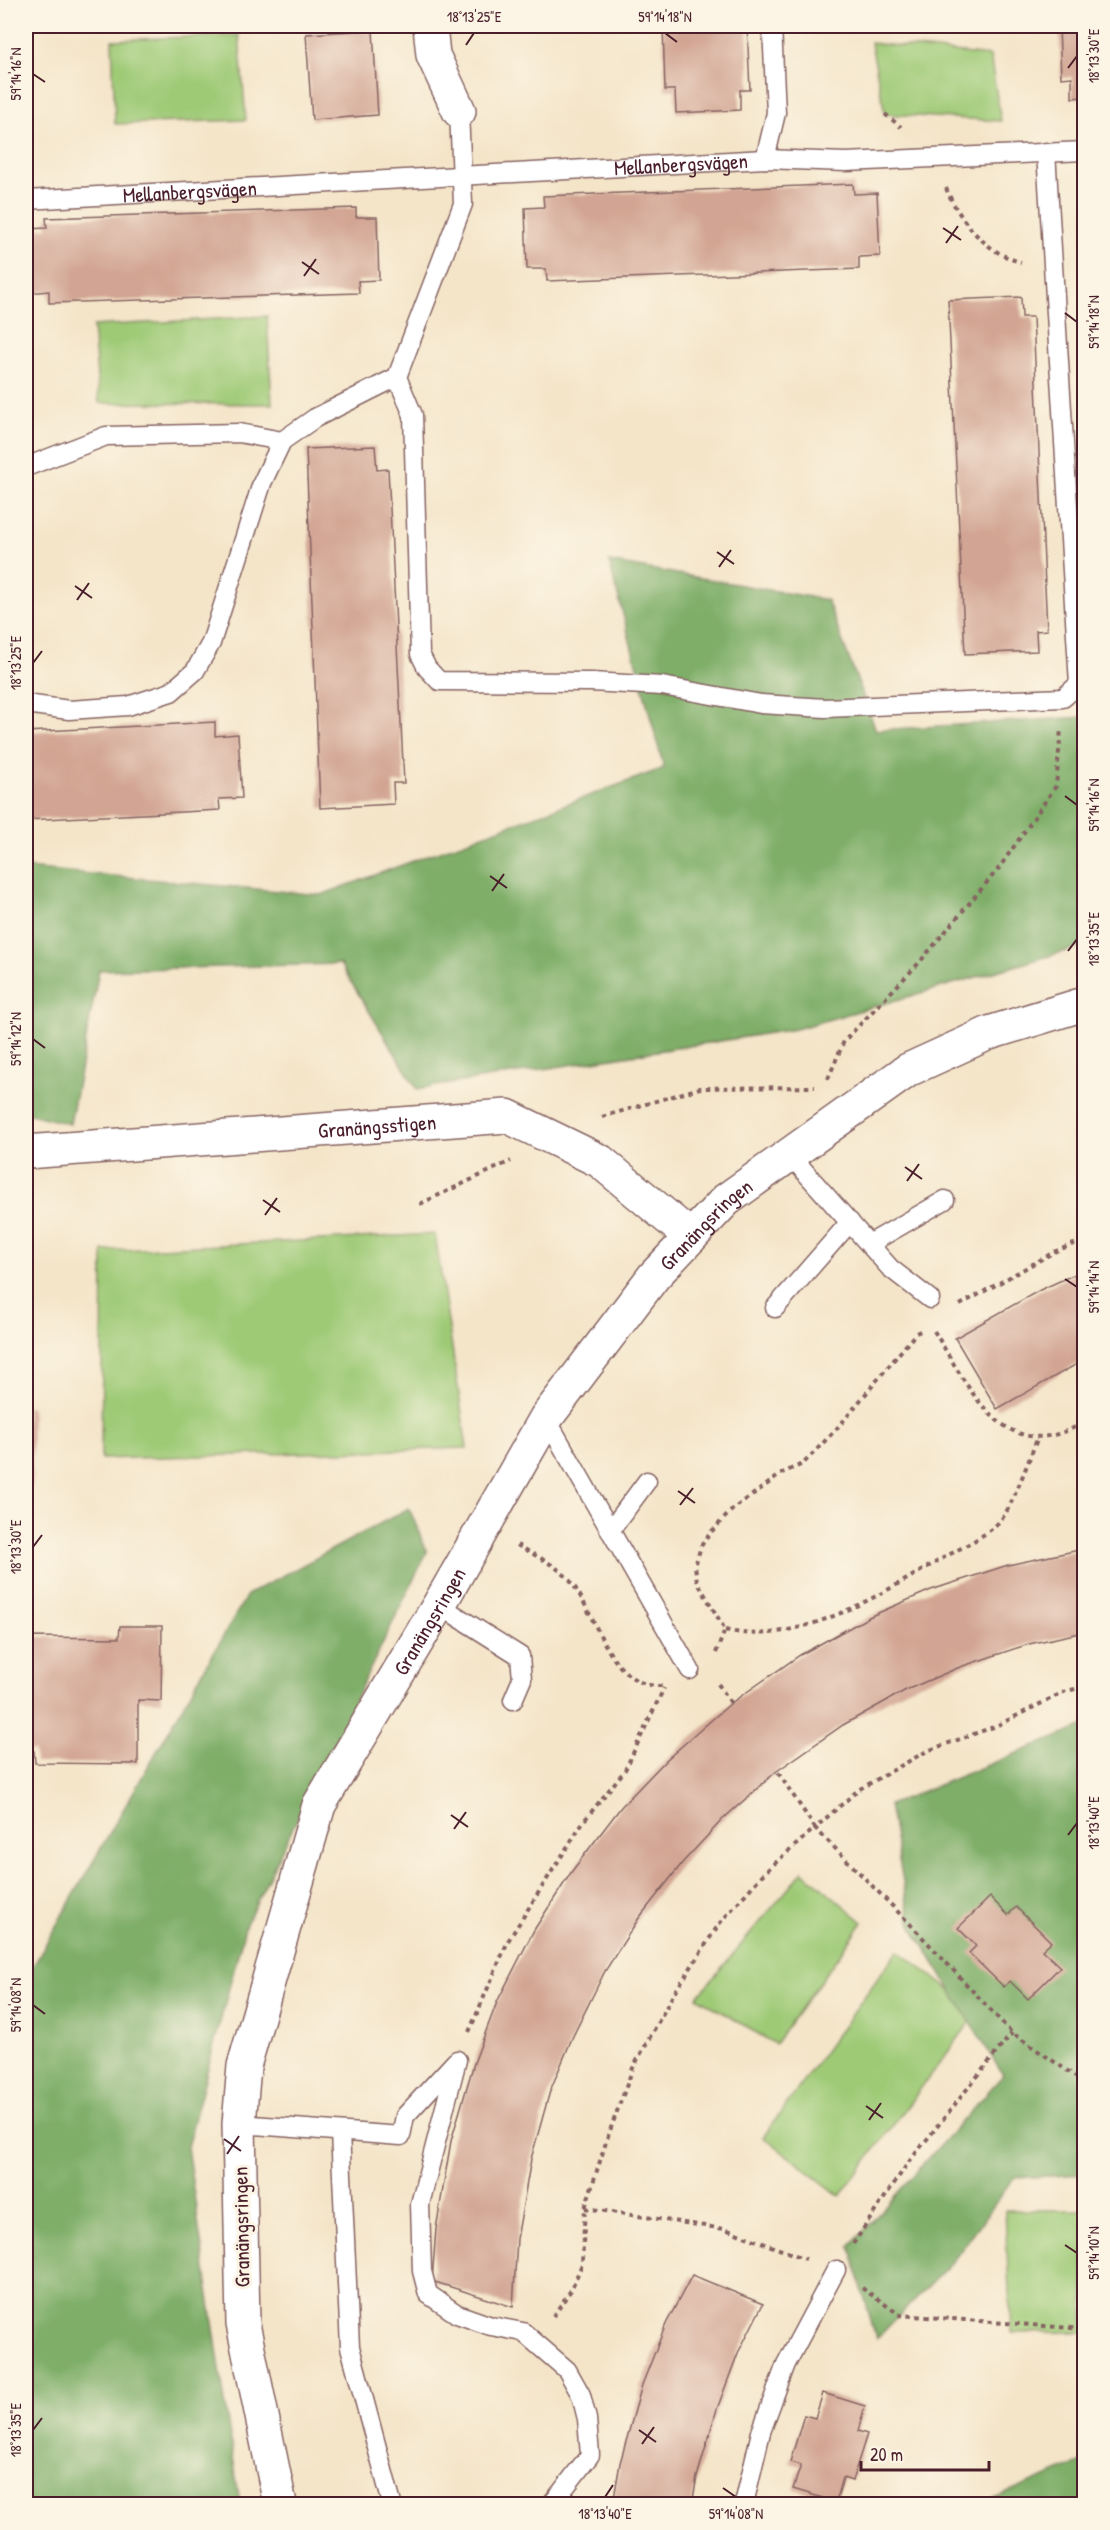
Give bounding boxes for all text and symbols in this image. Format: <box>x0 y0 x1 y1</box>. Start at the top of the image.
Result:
text: 18°13'25"E <box>447 6 502 27</box>
text: 59°14'18"N <box>638 6 692 27</box>
text: 18°13'30"E <box>1083 28 1104 83</box>
text: 59°14'16"N <box>5 48 26 100</box>
street label: Mellanbergsvägen <box>613 145 749 182</box>
street label: Mellanbergsvägen <box>122 173 257 209</box>
text: 59°14'18"N <box>1083 295 1104 349</box>
text: 18°13'25"E <box>5 635 26 690</box>
text: 59°14'16"N <box>1083 779 1104 831</box>
text: 18°13'35"E <box>1083 911 1104 966</box>
text: 59°14'12"N <box>5 1012 26 1066</box>
street label: Granängsstigen <box>317 1107 437 1145</box>
street label: Granängsringen <box>652 1171 758 1277</box>
text: 59°14'14"N <box>1083 1261 1104 1313</box>
text: 18°13'30"E <box>5 1519 26 1574</box>
street label: Granängsringen <box>386 1562 472 1680</box>
text: 18°13'40"E <box>1083 1796 1104 1850</box>
text: 59°14'08"N <box>5 1978 26 2032</box>
street label: Granängsringen <box>225 2166 257 2288</box>
text: 59°14'10"N <box>1083 2226 1104 2280</box>
text: 18°13'35"E <box>5 2402 26 2457</box>
scale bar <box>861 2434 988 2472</box>
text: 20 m <box>870 2442 903 2467</box>
text: 18°13'40"E <box>578 2503 632 2524</box>
text: 59°14'08"N <box>709 2503 763 2524</box>

